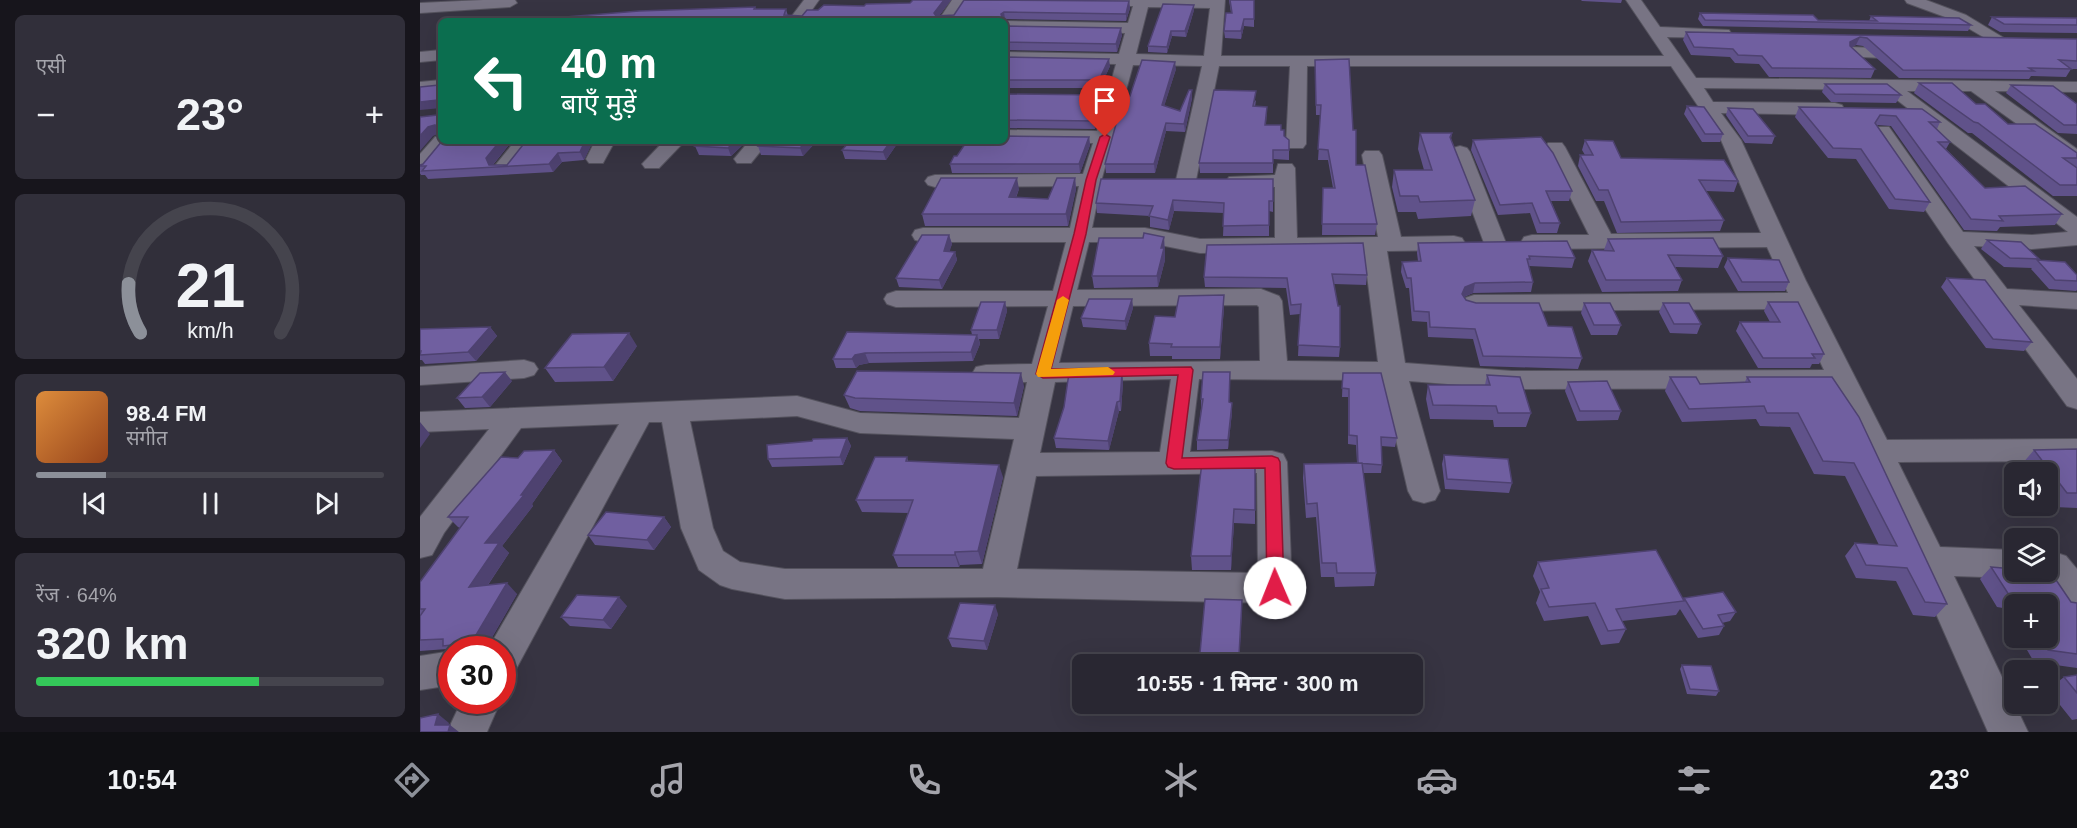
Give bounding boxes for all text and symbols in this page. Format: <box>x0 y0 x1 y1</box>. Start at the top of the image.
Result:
text: 40 m <box>561 40 657 87</box>
icon: left <box>462 42 540 120</box>
text: एसी <box>36 55 66 77</box>
pin <box>1079 75 1130 137</box>
icon: arrive <box>1088 84 1121 117</box>
text: 23° <box>176 89 244 140</box>
text: बाएँ मुड़ें <box>561 89 636 119</box>
text: − <box>36 96 55 133</box>
text: + <box>365 96 384 133</box>
text: 21 <box>175 252 245 321</box>
text: km/h <box>187 320 233 344</box>
text: 98.4 FM <box>126 401 207 426</box>
text: संगीत <box>126 427 167 449</box>
map controls <box>2004 462 2058 714</box>
button: sound <box>2004 462 2058 516</box>
icon: previous <box>78 487 111 520</box>
icon: pause <box>194 487 227 520</box>
icon: next <box>310 487 343 520</box>
button: layers <box>2004 528 2058 582</box>
position arrow <box>1243 556 1307 620</box>
text: रेंज · 64% <box>36 584 117 606</box>
button: + <box>2004 594 2058 648</box>
text: 320 km <box>36 618 189 669</box>
speed limit sign: 30 <box>438 636 516 714</box>
button: − <box>2004 660 2058 714</box>
text: 10:55 · 1 मिनट · 300 m <box>1136 671 1359 696</box>
icon: directions <box>391 759 433 801</box>
icon: music <box>647 759 689 801</box>
icon: phone <box>903 759 945 801</box>
icon: climate <box>1160 759 1202 801</box>
icon: car <box>1416 759 1458 801</box>
icon: filters <box>1673 759 1715 801</box>
text: 10:54 <box>107 765 176 795</box>
text: 23° <box>1929 765 1970 795</box>

